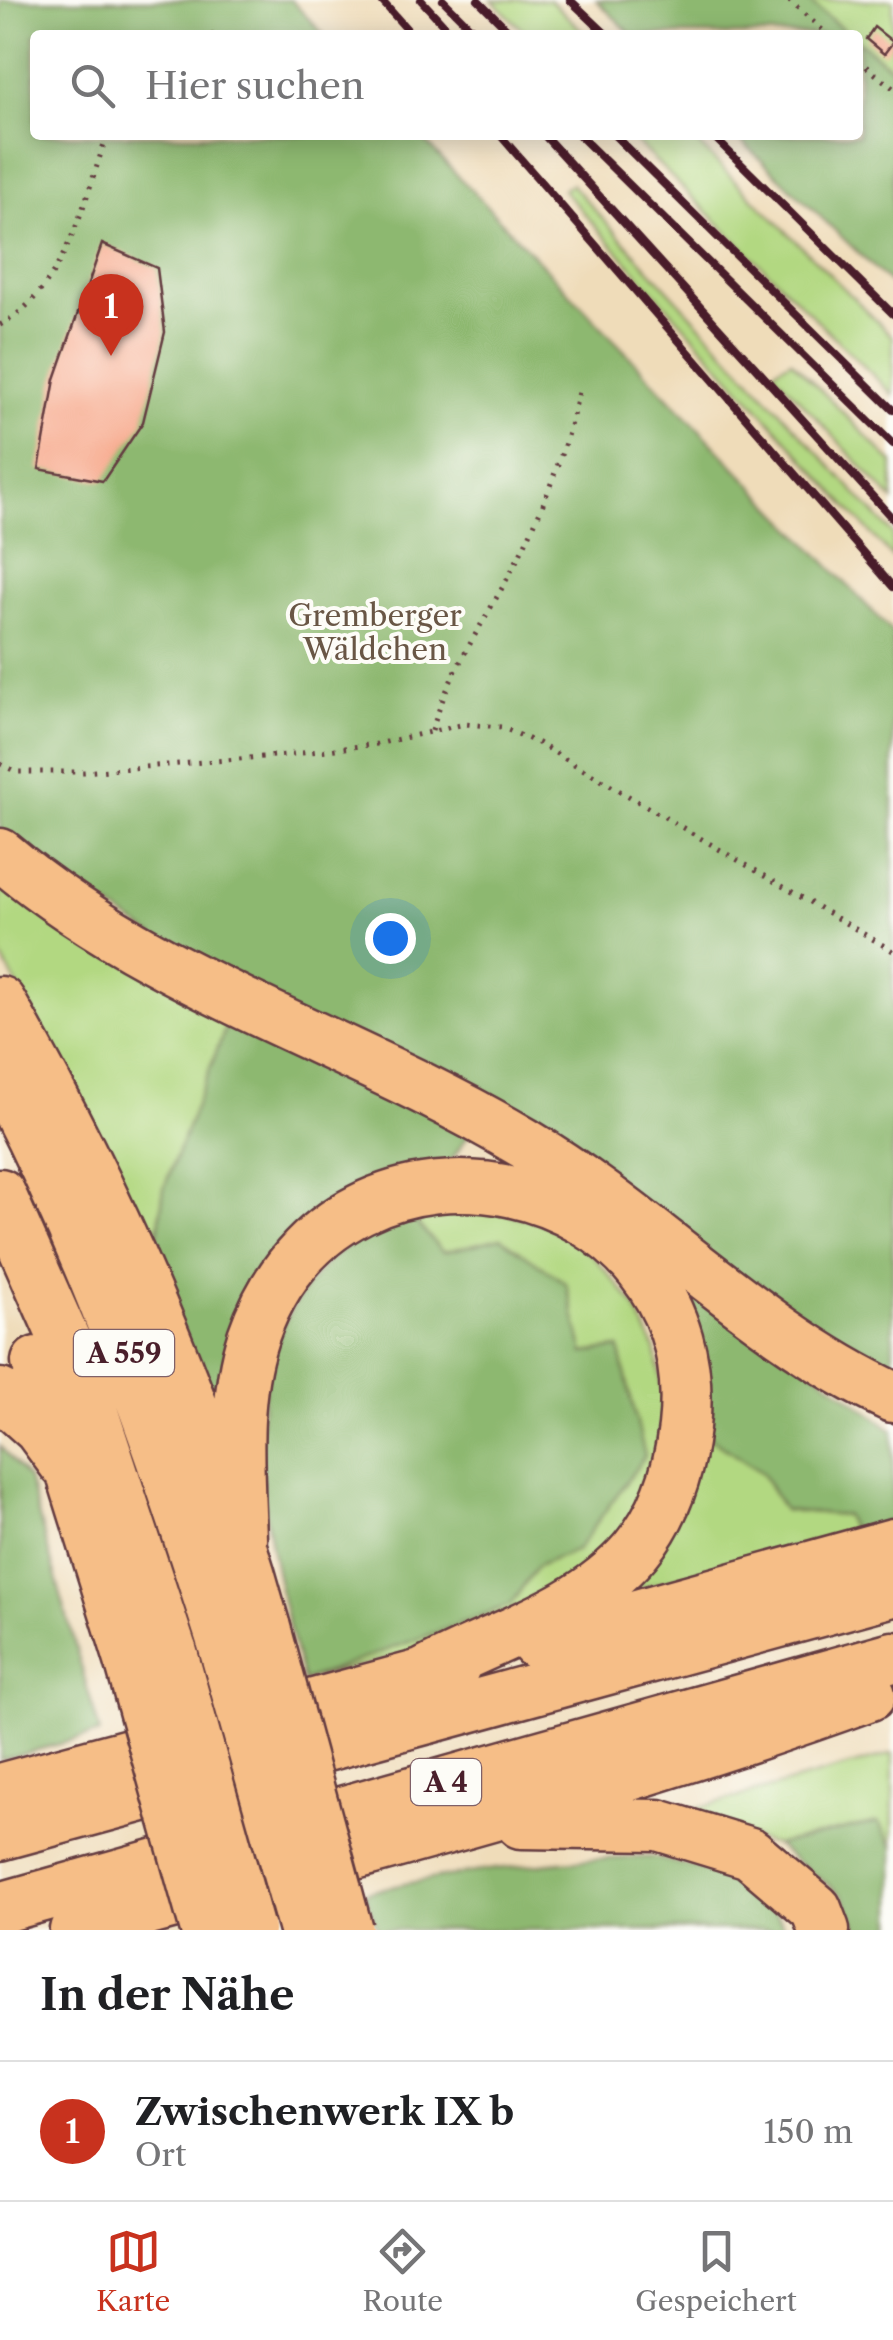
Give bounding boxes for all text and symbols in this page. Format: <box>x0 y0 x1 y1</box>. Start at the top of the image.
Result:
search box <box>30 30 863 140</box>
icon: search <box>65 58 120 113</box>
text: Hier suchen <box>145 62 365 109</box>
pin: 1 <box>78 274 144 356</box>
park label: Gremberger Wäldchen <box>288 597 462 668</box>
your location <box>365 913 416 964</box>
road number: A 559 <box>74 1330 174 1376</box>
road number: A 4 <box>411 1759 481 1805</box>
text: In der Nähe <box>40 1969 294 2021</box>
text: Zwischenwerk IX b <box>135 2088 514 2135</box>
text: 1 <box>65 2112 80 2151</box>
text: 150 m <box>764 2112 853 2151</box>
text: Ort <box>135 2135 186 2174</box>
tab: Karte <box>96 2224 170 2318</box>
tab: Route <box>363 2224 443 2318</box>
tab: Gespeichert <box>635 2224 797 2318</box>

